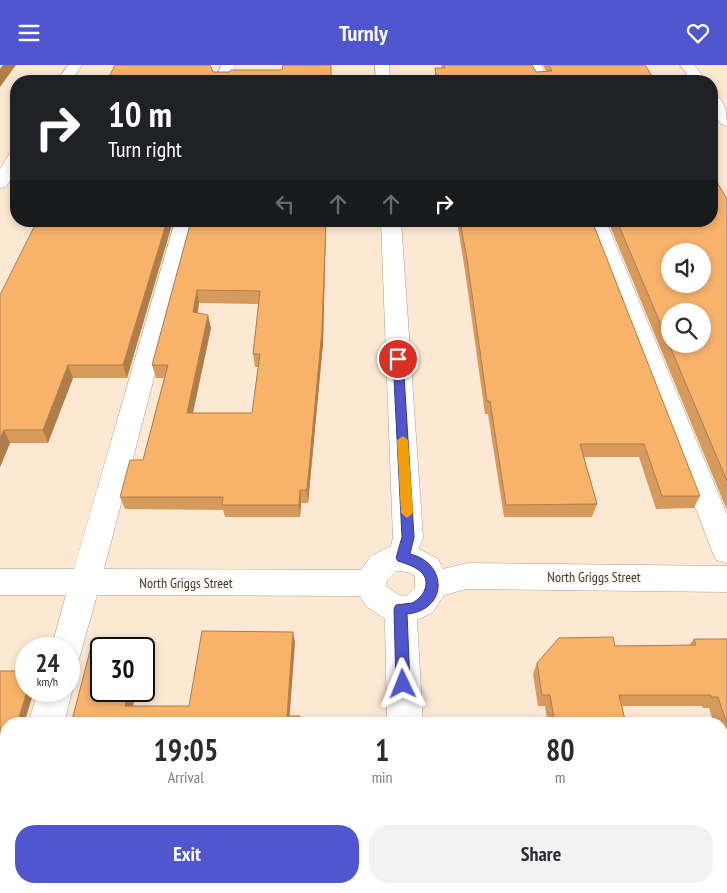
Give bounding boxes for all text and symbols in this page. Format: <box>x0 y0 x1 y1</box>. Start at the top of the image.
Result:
icon: menu <box>15 19 43 47</box>
text: Turnly <box>339 19 388 47</box>
icon: heart <box>684 19 712 47</box>
text: 10 m <box>108 91 172 137</box>
icon: right <box>25 95 90 160</box>
text: Turn right <box>108 135 182 163</box>
icon: left <box>271 190 299 218</box>
icon: ahead <box>324 190 352 218</box>
icon: ahead <box>377 190 405 218</box>
icon: right <box>430 190 458 218</box>
map controls <box>661 243 711 353</box>
button: sound <box>661 243 711 293</box>
button: search <box>661 303 711 353</box>
pin <box>377 338 419 380</box>
icon: arrive <box>384 345 412 373</box>
street label: North Griggs Street <box>547 568 641 586</box>
street label: North Griggs Street <box>139 574 233 592</box>
speed limit sign: 30 <box>90 637 155 702</box>
text: 24 <box>36 647 59 679</box>
position arrow <box>376 657 428 709</box>
text: km/h <box>37 674 58 689</box>
text: 19:05 <box>153 730 218 769</box>
text: 1 <box>375 730 389 769</box>
text: 80 <box>546 730 575 769</box>
text: Arrival <box>168 767 204 787</box>
text: min <box>372 767 393 787</box>
text: m <box>555 767 565 787</box>
button: Exit <box>15 825 359 883</box>
button: Share <box>369 825 713 883</box>

